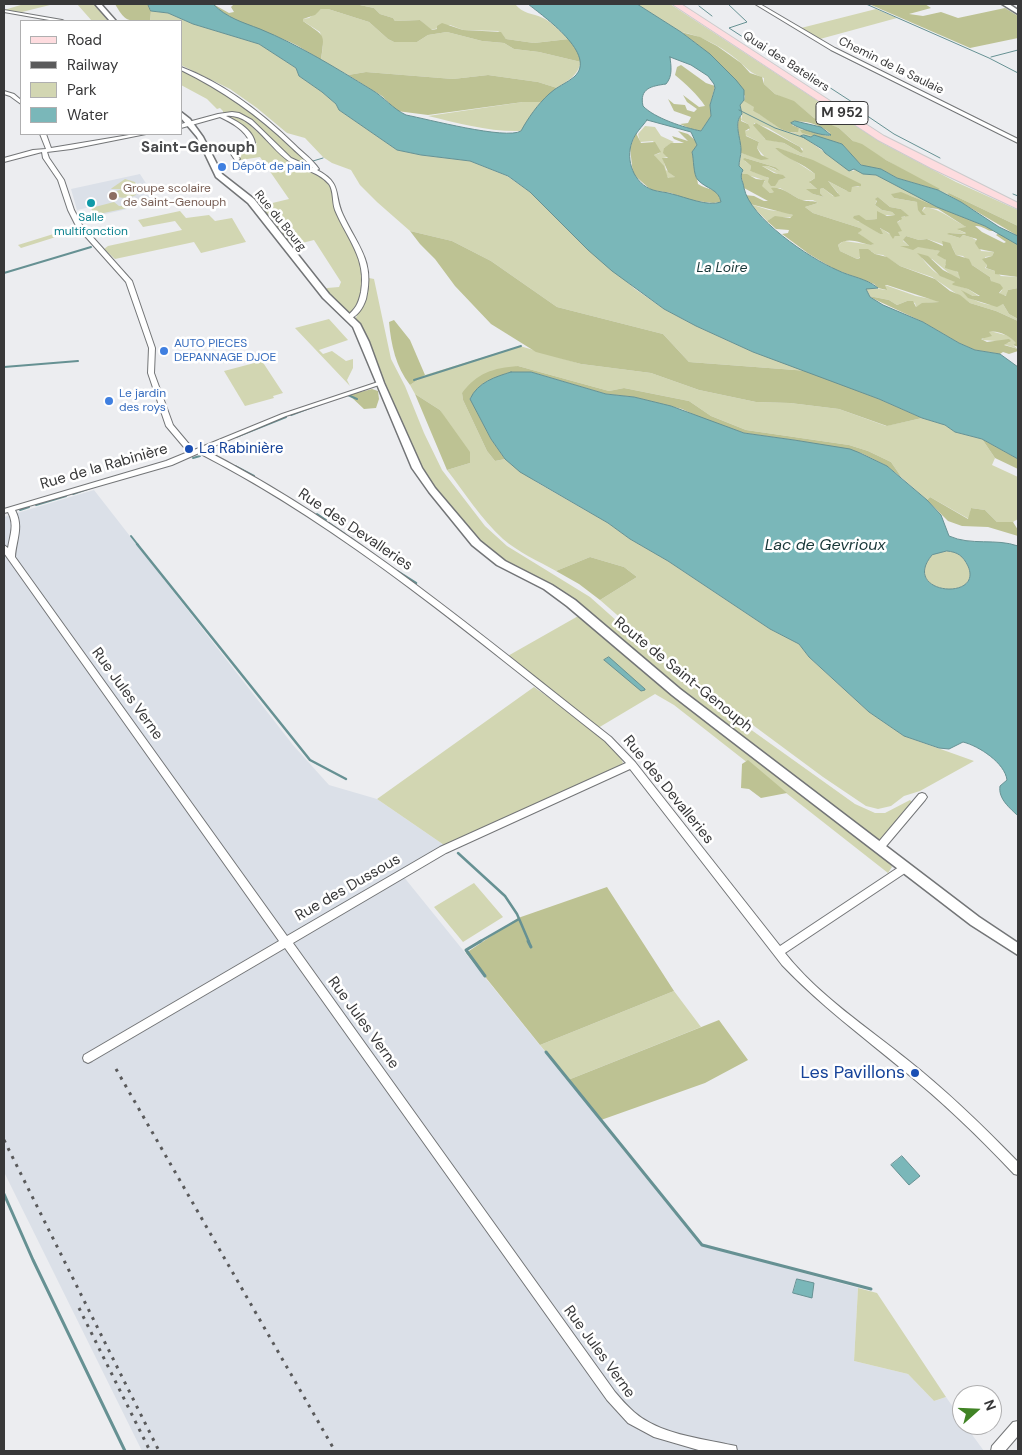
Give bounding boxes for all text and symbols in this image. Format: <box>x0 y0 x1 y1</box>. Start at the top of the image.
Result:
legend <box>20 20 182 135</box>
street label: Quai des Bateliers <box>740 29 832 95</box>
text: Road <box>67 30 102 50</box>
street label: Chemin de la Saulaie <box>836 34 946 98</box>
text: Railway <box>67 55 118 75</box>
text: Park <box>67 80 97 100</box>
road number: M 952 <box>816 102 868 125</box>
text: Water <box>67 105 108 125</box>
district label: Saint-Genouph <box>141 139 255 157</box>
place label: Dépôt de pain <box>232 160 311 174</box>
marker: Dépôt de pain <box>216 161 228 173</box>
place label: Groupe scolaire de Saint-Genouph <box>123 182 226 210</box>
street label: Rue du Bourg <box>251 188 309 254</box>
marker: Groupe scolaire de Saint-Genouph <box>107 190 119 202</box>
marker: Salle multifonction <box>85 197 97 209</box>
place label: Salle multifonction <box>54 211 128 239</box>
water label: La Loire <box>697 260 747 276</box>
place label: AUTO PIECES DEPANNAGE DJOE <box>174 337 276 365</box>
marker: AUTO PIECES DEPANNAGE DJOE <box>158 345 170 357</box>
place label: Le jardin des roys <box>119 387 166 415</box>
marker: Le jardin des roys <box>103 395 115 407</box>
street label: Rue de la Rabinière <box>38 440 170 494</box>
place label: La Rabinière <box>199 440 283 458</box>
marker: La Rabinière <box>183 443 195 455</box>
street label: Rue des Devalleries <box>294 485 416 575</box>
water label: Lac de Gevrioux <box>765 536 885 556</box>
street label: Route de Saint-Genouph <box>610 614 756 736</box>
street label: Rue Jules Verne <box>87 644 167 744</box>
street label: Rue des Devalleries <box>619 732 717 848</box>
street label: Rue des Dussous <box>292 851 404 925</box>
street label: Rue Jules Verne <box>323 973 403 1073</box>
place label: Les Pavillons <box>800 1062 905 1084</box>
marker: Les Pavillons <box>909 1067 921 1079</box>
street label: Rue Jules Verne <box>559 1302 639 1402</box>
north arrow <box>952 1385 1002 1435</box>
text: N <box>980 1397 1000 1413</box>

